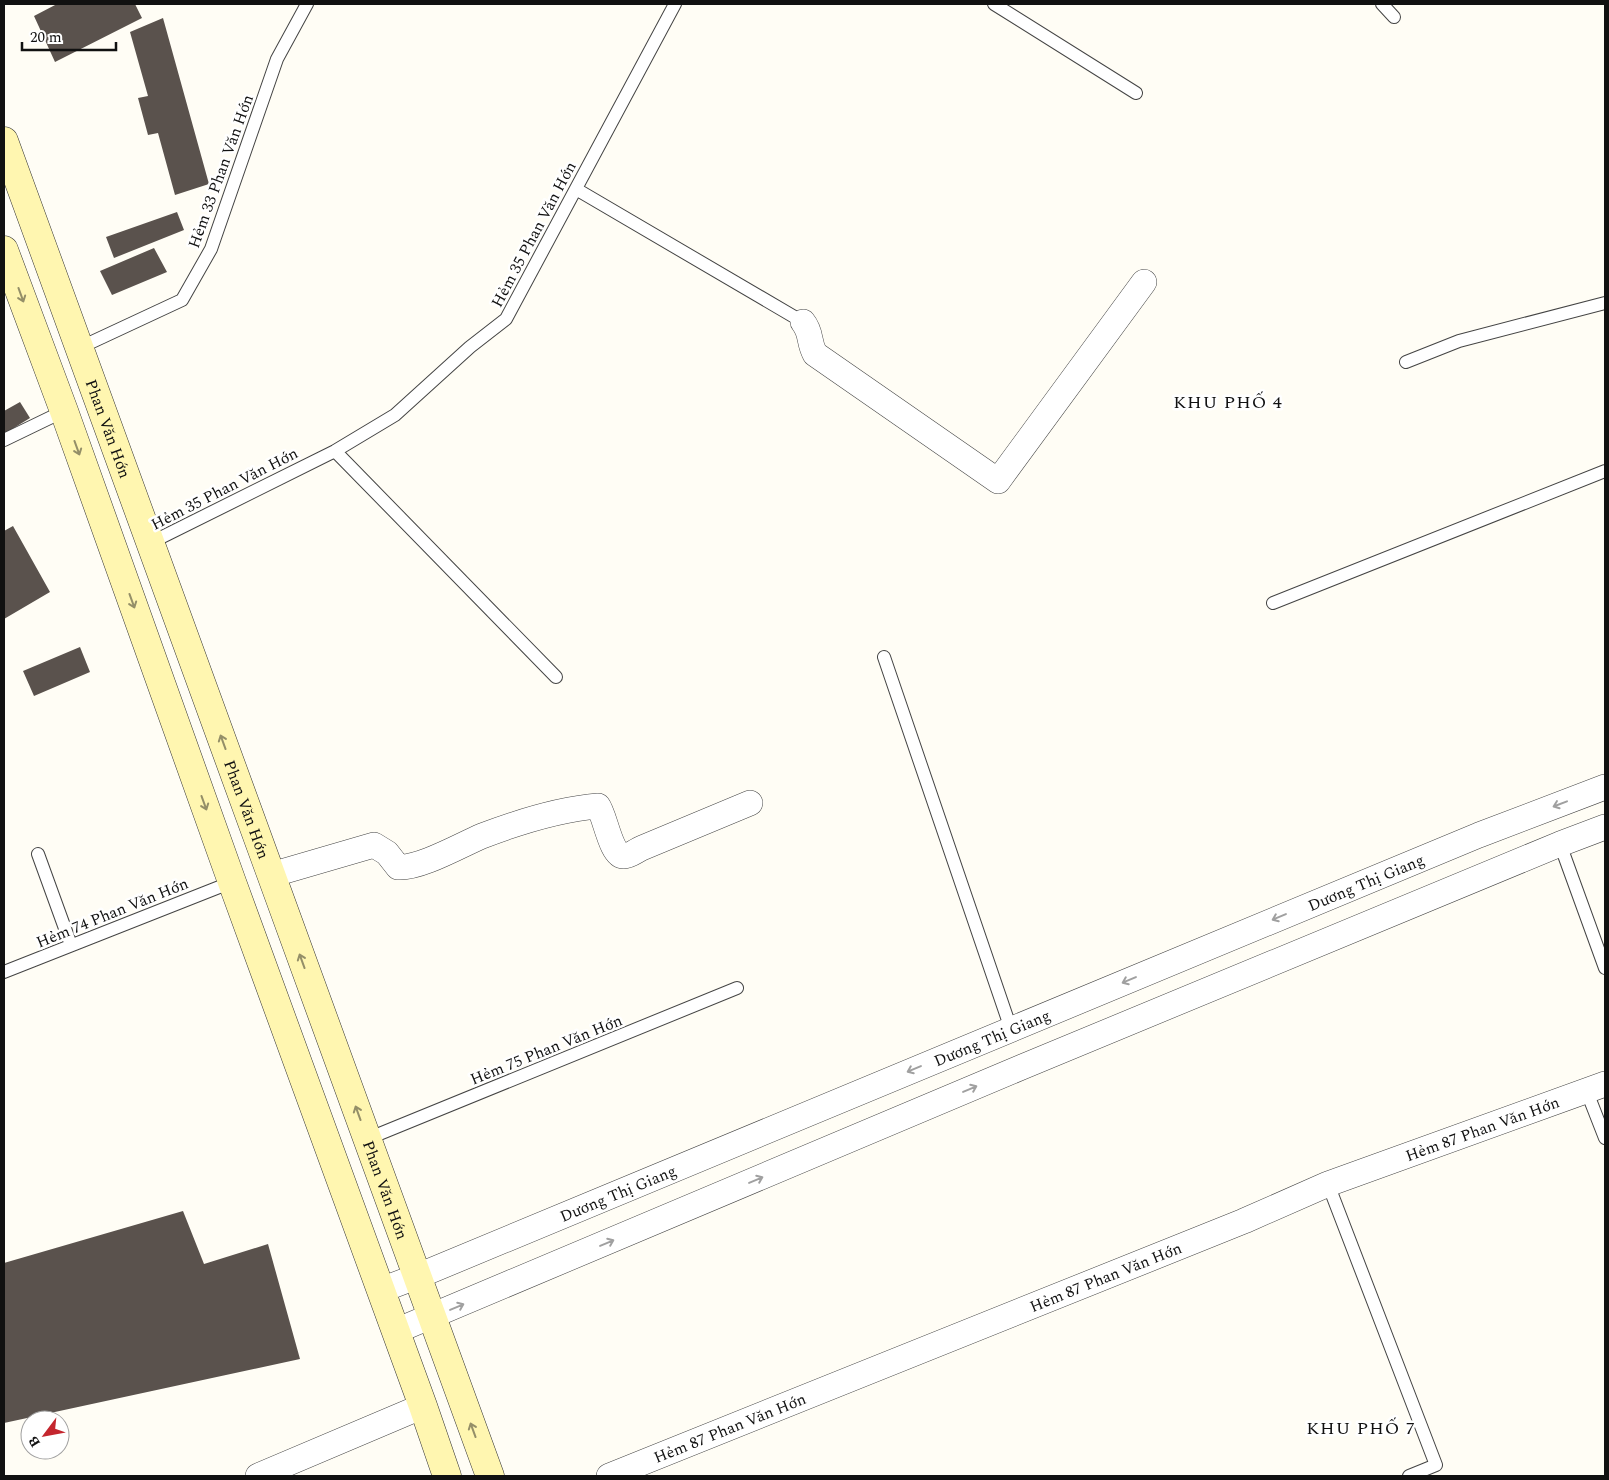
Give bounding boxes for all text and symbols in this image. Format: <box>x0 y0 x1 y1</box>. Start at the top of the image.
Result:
scale bar <box>22 20 116 52</box>
text: 20 m <box>30 26 62 49</box>
street label: Hẻm 33 Phan Văn Hớn <box>182 91 260 252</box>
street label: Hẻm 35 Phan Văn Hớn <box>485 157 583 312</box>
one-way arrow <box>17 287 26 302</box>
street label: Phan Văn Hớn <box>79 376 137 482</box>
district label: KHU PHỐ 4 <box>1173 389 1283 416</box>
one-way arrow <box>73 439 82 455</box>
street label: Hẻm 35 Phan Văn Hớn <box>147 441 302 536</box>
one-way arrow <box>128 593 137 608</box>
one-way arrow <box>218 735 227 750</box>
street label: Phan Văn Hớn <box>217 757 275 862</box>
one-way arrow <box>200 795 209 811</box>
one-way arrow <box>1552 800 1568 809</box>
street label: Dương Thị Giang <box>1304 848 1428 918</box>
street label: Hẻm 74 Phan Văn Hớn <box>33 871 192 954</box>
one-way arrow <box>1272 913 1287 923</box>
one-way arrow <box>297 953 306 969</box>
one-way arrow <box>1122 975 1137 985</box>
street label: Dương Thị Giang <box>930 1003 1054 1073</box>
street label: Hẻm 75 Phan Văn Hớn <box>467 1008 626 1091</box>
one-way arrow <box>907 1065 922 1074</box>
one-way arrow <box>962 1084 977 1094</box>
street label: Hẻm 87 Phan Văn Hớn <box>1402 1090 1563 1168</box>
one-way arrow <box>353 1106 362 1122</box>
street label: Phan Văn Hớn <box>356 1137 414 1243</box>
street label: Dương Thị Giang <box>556 1159 680 1229</box>
one-way arrow <box>748 1174 763 1184</box>
street label: Hẻm 87 Phan Văn Hớn <box>1026 1236 1186 1319</box>
one-way arrow <box>599 1238 614 1247</box>
one-way arrow <box>449 1301 464 1311</box>
street label: Hẻm 87 Phan Văn Hớn <box>650 1387 810 1470</box>
north arrow <box>20 1410 70 1460</box>
district label: KHU PHỐ 7 <box>1306 1415 1416 1442</box>
one-way arrow <box>468 1423 477 1439</box>
text: B <box>23 1432 46 1451</box>

